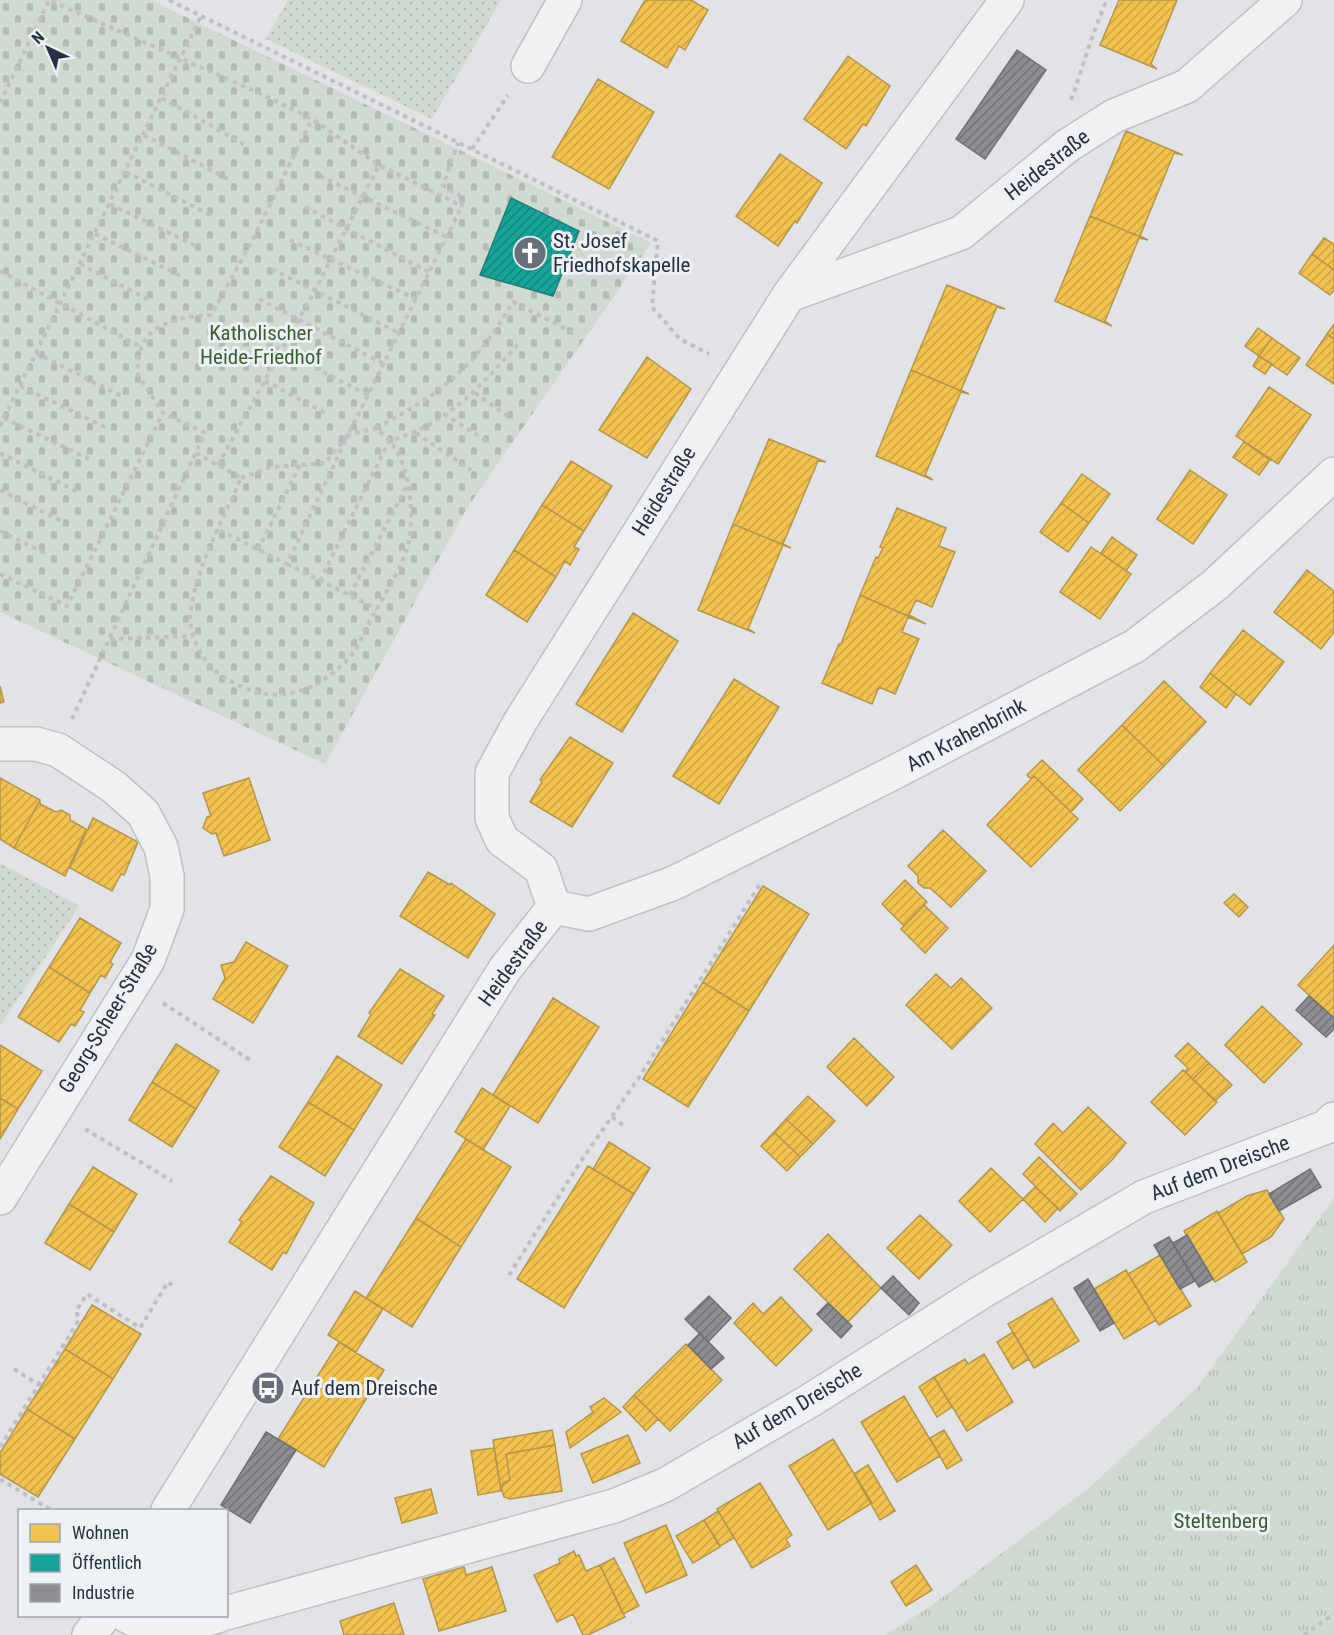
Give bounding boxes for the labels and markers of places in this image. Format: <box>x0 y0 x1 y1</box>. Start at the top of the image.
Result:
place label: St. Josef Friedhofskapelle <box>553 229 691 277</box>
church icon: St. Josef Friedhofskapelle <box>512 235 548 271</box>
bus stop icon: Auf dem Dreische <box>250 1370 286 1406</box>
place label: Auf dem Dreische <box>291 1376 438 1400</box>

